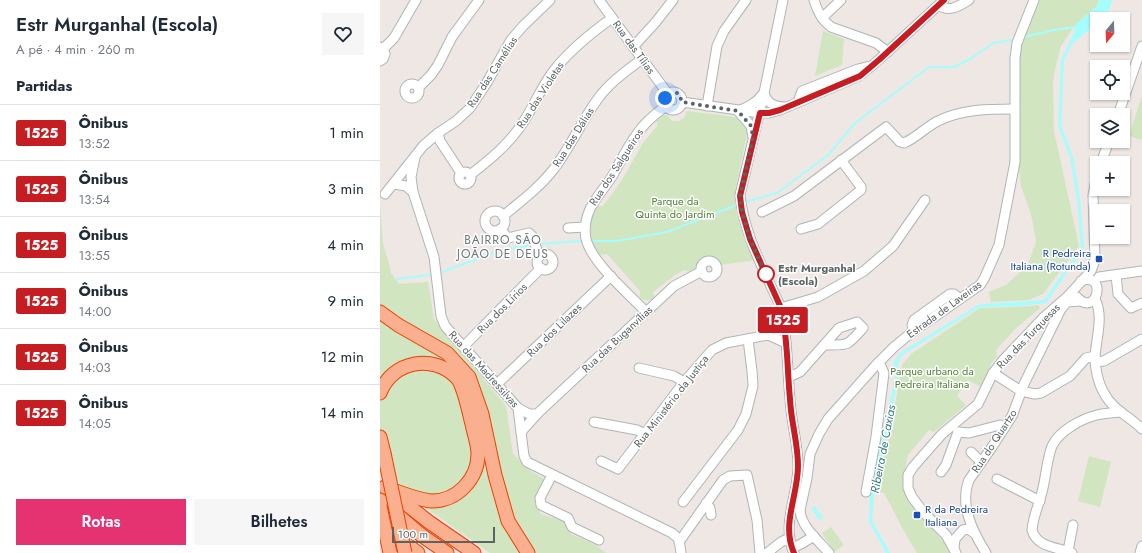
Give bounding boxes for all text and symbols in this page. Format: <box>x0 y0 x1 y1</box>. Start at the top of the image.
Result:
text: Estr Murganhal (Escola) <box>16 11 218 38</box>
north arrow <box>1090 12 1130 52</box>
map controls <box>1090 12 1130 244</box>
button: heart <box>322 13 364 55</box>
street label: Rua das Tílias <box>609 17 659 78</box>
street label: Rua das Camélias <box>463 33 521 111</box>
text: A pé · 4 min · 260 m <box>16 40 135 59</box>
street label: Rua das Violetas <box>512 58 568 131</box>
button: locate <box>1090 60 1130 100</box>
text: Partidas <box>16 75 72 97</box>
your location <box>655 88 675 108</box>
street label: Rua das Dálias <box>548 104 598 170</box>
button: layers <box>1090 108 1130 148</box>
text: Ônibus <box>78 112 128 134</box>
text: 1 min <box>329 122 364 144</box>
text: 1525 <box>24 123 58 143</box>
street label: Rua dos Salgueiros <box>585 125 647 209</box>
text: 13:52 <box>78 134 110 153</box>
button: + <box>1090 156 1130 196</box>
text: Ônibus <box>78 168 128 190</box>
text: 3 min <box>328 178 364 200</box>
text: 1525 <box>24 179 58 199</box>
text: 13:54 <box>78 190 110 209</box>
park label: Parque da Quinta do Jardim <box>635 193 715 222</box>
button: − <box>1090 204 1130 244</box>
text: Ônibus <box>78 224 128 246</box>
district label: BAIRRO SÃO JOÃO DE DEUS <box>455 231 549 263</box>
text: 4 min <box>327 234 364 256</box>
text: 1525 <box>24 235 58 255</box>
place label: R Pedreira Italiana (Rotunda) <box>1011 245 1091 274</box>
text: 13:55 <box>78 246 110 265</box>
marker: R Pedreira Italiana (Rotunda) <box>1094 254 1104 264</box>
place label: Estr Murganhal (Escola) <box>778 260 856 289</box>
marker: Estr Murganhal (Escola) <box>757 265 775 283</box>
street label: Estrada de Laveiras <box>903 276 985 342</box>
street label: Rua dos Lírios <box>473 279 531 337</box>
text: Ônibus <box>78 280 128 302</box>
text: 9 min <box>327 290 364 312</box>
text: 1525 <box>24 291 58 311</box>
street label: Rua dos Lilazes <box>523 299 586 360</box>
street label: Rua das Turquesas <box>993 299 1064 372</box>
street label: Rua das Buganvílias <box>578 301 656 376</box>
text: 14:00 <box>78 302 111 321</box>
line badge: 1525 <box>755 307 811 333</box>
text: 1525 <box>766 310 800 330</box>
street label: Rua das Madressilvas <box>445 327 523 411</box>
text: Ônibus <box>78 336 128 358</box>
text: 12 min <box>321 346 364 368</box>
text: 1525 <box>24 347 58 367</box>
street label: Rua Ministério da Justiça <box>630 351 712 451</box>
text: 14:03 <box>78 358 111 377</box>
park label: Parque urbano da Pedreira Italiana <box>890 363 974 392</box>
text: Ônibus <box>78 392 128 414</box>
text: 14 min <box>321 402 364 424</box>
text: 1525 <box>24 403 58 423</box>
water label: Ribeira de Caxias <box>866 403 900 495</box>
street label: Rua do Quartzo <box>967 406 1021 476</box>
text: 14:05 <box>78 414 111 433</box>
button: Rotas <box>16 499 186 545</box>
button: Bilhetes <box>194 499 364 545</box>
place label: R da Pedreira Italiana <box>925 501 988 530</box>
marker: R da Pedreira Italiana <box>912 510 922 520</box>
scale bar <box>392 525 495 544</box>
text: 100 m <box>398 526 428 542</box>

